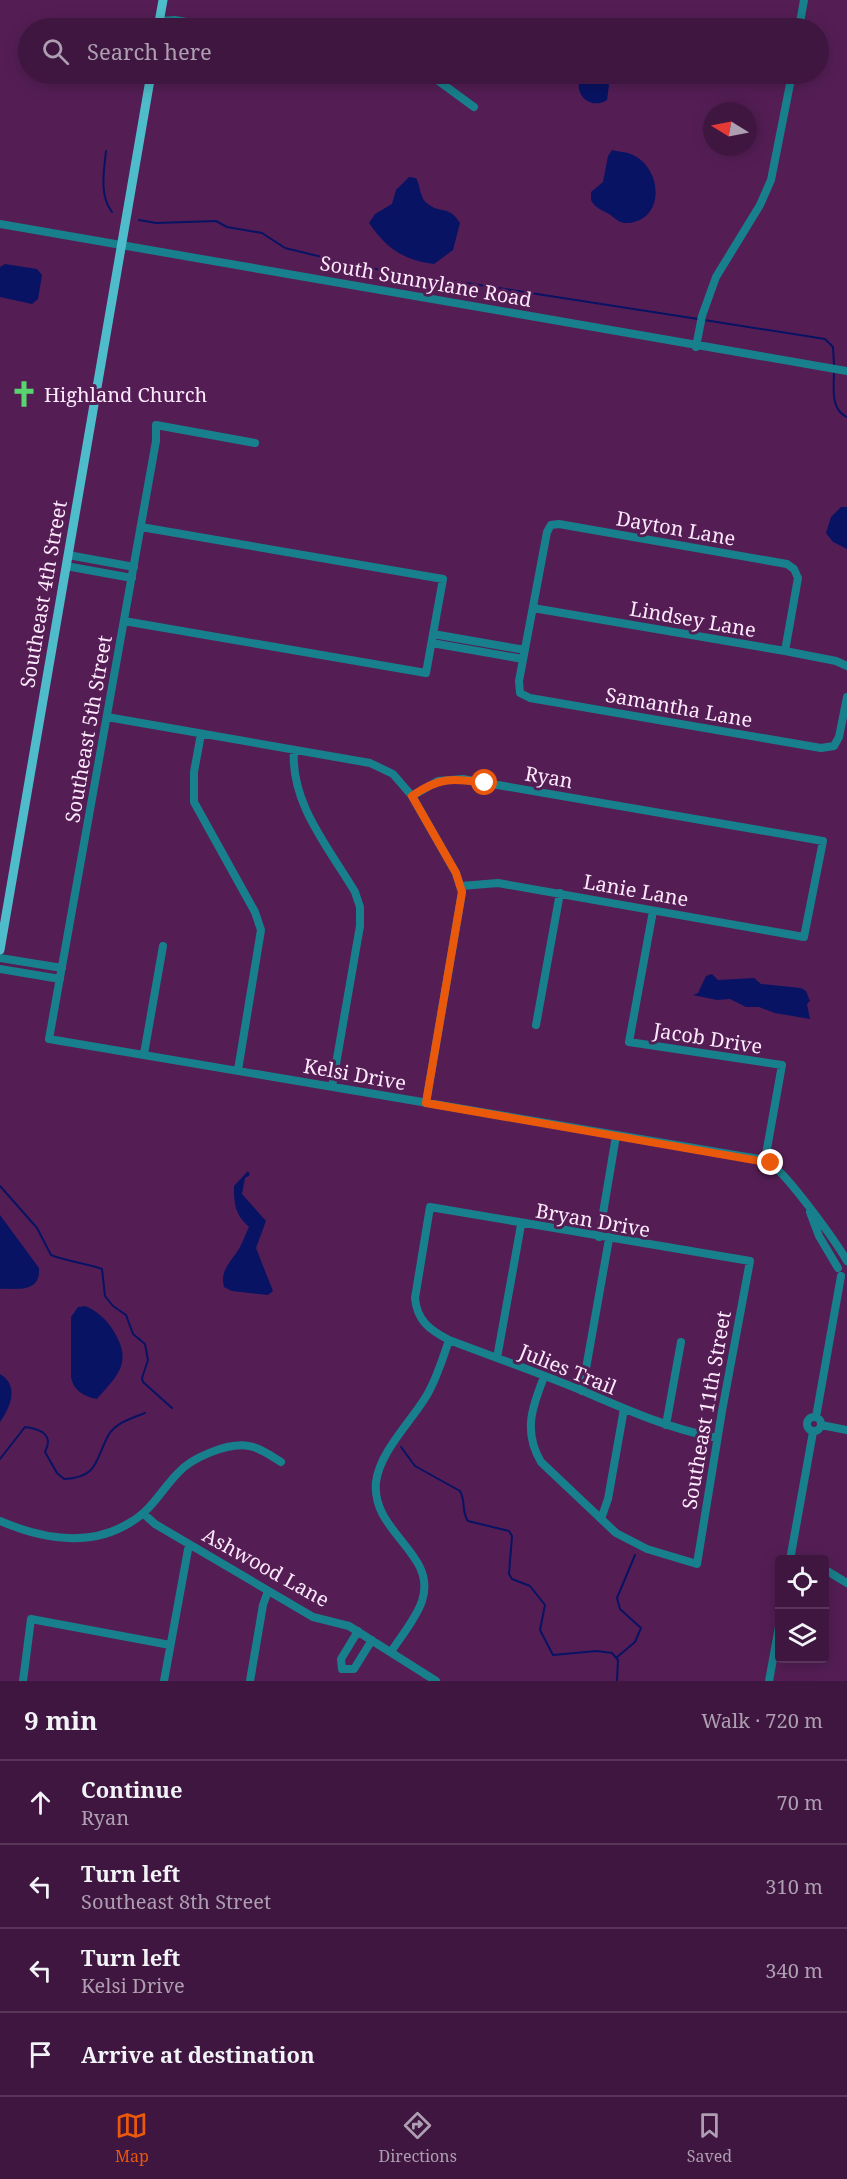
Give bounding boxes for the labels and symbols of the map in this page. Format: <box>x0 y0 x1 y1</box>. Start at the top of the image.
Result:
north arrow <box>703 102 757 156</box>
street label: South Sunnylane Road <box>318 249 534 313</box>
church icon: Highland Church <box>9 379 39 409</box>
place label: Highland Church <box>44 381 207 408</box>
street label: Southeast 4th Street <box>13 498 73 690</box>
street label: Dayton Lane <box>614 504 738 552</box>
street label: Lindsey Lane <box>628 595 758 643</box>
street label: Southeast 5th Street <box>58 633 118 825</box>
street label: Samantha Lane <box>603 681 755 733</box>
street label: Ryan <box>523 760 575 794</box>
route start <box>471 769 497 795</box>
street label: Lanie Lane <box>581 867 691 913</box>
street label: Jacob Drive <box>651 1016 764 1060</box>
street label: Kelsi Drive <box>302 1052 408 1096</box>
route end <box>757 1149 783 1175</box>
street label: Bryan Drive <box>534 1197 652 1243</box>
street label: Southeast 11th Street <box>675 1309 737 1511</box>
street label: Julies Trail <box>514 1337 621 1401</box>
street label: Ashwood Lane <box>198 1521 334 1613</box>

